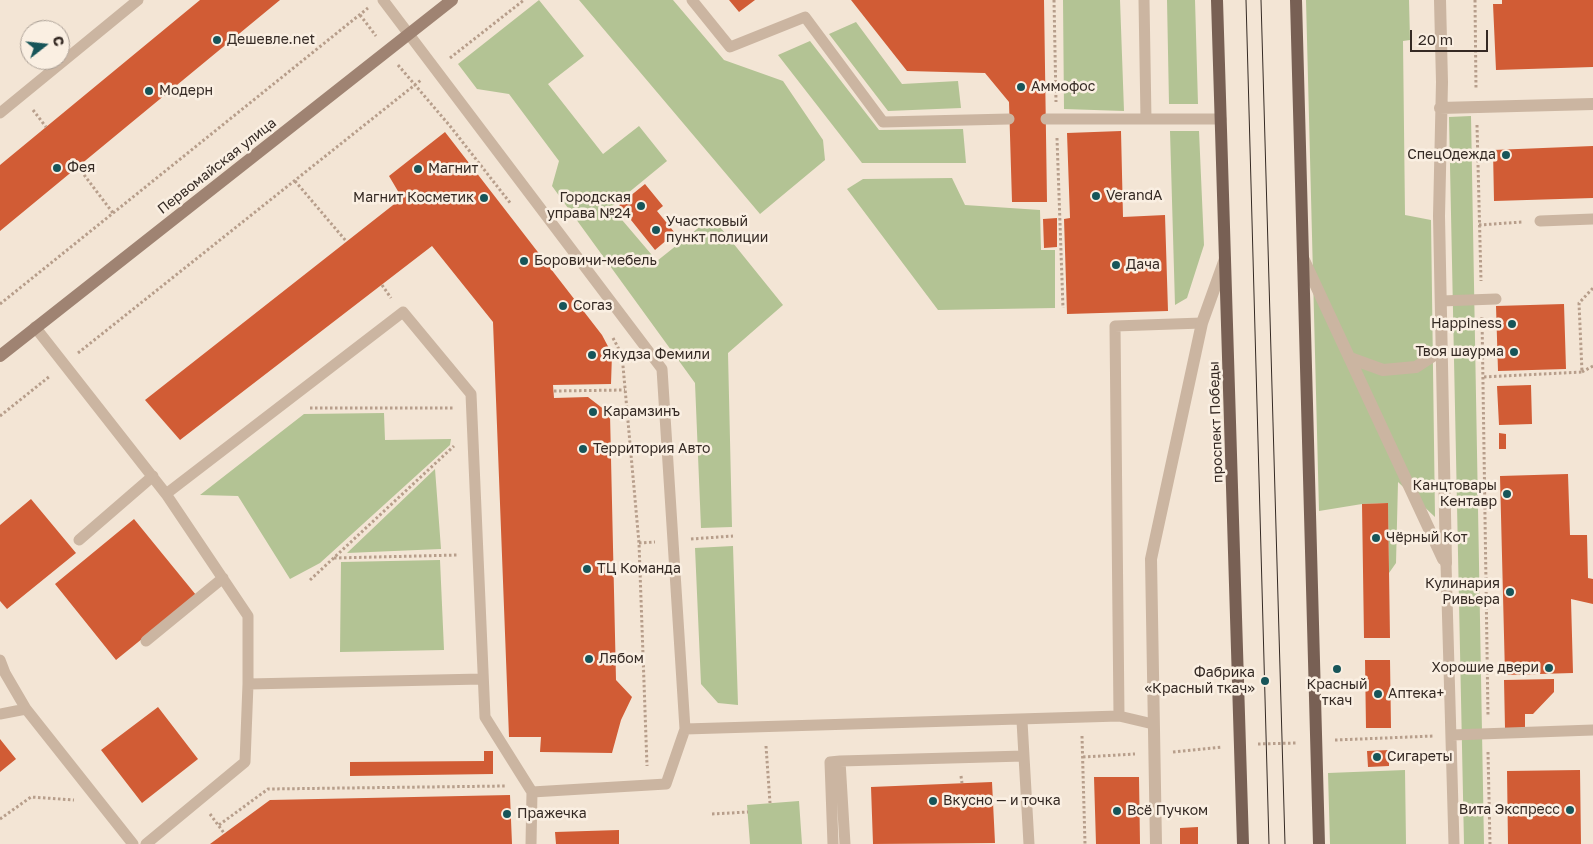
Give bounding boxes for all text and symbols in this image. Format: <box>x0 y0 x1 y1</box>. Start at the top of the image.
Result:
north arrow <box>20 20 70 70</box>
scale bar <box>1413 20 1490 52</box>
text: 20 m <box>1418 30 1453 48</box>
place label: Дешевле.net <box>227 32 315 48</box>
text: С <box>49 34 68 48</box>
marker: Дешевле.net <box>211 34 223 46</box>
place label: Аммофос <box>1031 79 1095 95</box>
marker: Аммофос <box>1015 81 1027 93</box>
place label: Модерн <box>159 83 213 99</box>
marker: Модерн <box>143 85 155 97</box>
street label: Первомайская улица <box>154 114 280 218</box>
place label: СпецОдежда <box>1407 147 1496 163</box>
marker: СпецОдежда <box>1500 149 1512 161</box>
place label: Фея <box>67 160 95 176</box>
place label: Магнит <box>428 161 478 177</box>
marker: Фея <box>51 162 63 174</box>
marker: Магнит <box>412 163 424 175</box>
place label: VerandA <box>1106 188 1162 204</box>
place label: Магнит Косметик <box>353 190 474 206</box>
place label: Городская управа №24 <box>547 190 631 222</box>
marker: VerandA <box>1090 190 1102 202</box>
marker: Магнит Косметик <box>478 192 490 204</box>
marker: Городская управа №24 <box>635 200 647 212</box>
place label: Участковый пункт полиции <box>666 214 768 246</box>
marker: Участковый пункт полиции <box>650 224 662 236</box>
place label: Боровичи-мебель <box>534 253 657 269</box>
marker: Боровичи-мебель <box>518 255 530 267</box>
place label: Дача <box>1126 257 1160 273</box>
marker: Дача <box>1110 259 1122 271</box>
place label: Согаз <box>573 298 612 314</box>
marker: Согаз <box>557 300 569 312</box>
place label: Happiness <box>1431 316 1502 332</box>
marker: Happiness <box>1506 318 1518 330</box>
place label: Твоя шаурма <box>1415 344 1504 360</box>
marker: Твоя шаурма <box>1508 346 1520 358</box>
place label: Якудза Фемили <box>602 347 710 363</box>
marker: Якудза Фемили <box>586 349 598 361</box>
street label: проспект Победы <box>1205 361 1227 483</box>
place label: Карамзинъ <box>603 404 680 420</box>
marker: Карамзинъ <box>587 406 599 418</box>
place label: Территория Авто <box>593 441 710 457</box>
marker: Территория Авто <box>577 443 589 455</box>
place label: Канцтовары Кентавр <box>1413 478 1497 511</box>
marker: Канцтовары Кентавр <box>1501 488 1513 500</box>
place label: Чёрный Кот <box>1386 530 1468 546</box>
marker: Чёрный Кот <box>1370 532 1382 544</box>
place label: ТЦ Команда <box>597 561 681 577</box>
marker: ТЦ Команда <box>581 563 593 575</box>
place label: Кулинария Ривьера <box>1425 576 1500 608</box>
marker: Кулинария Ривьера <box>1504 586 1516 598</box>
place label: Лябом <box>599 651 644 667</box>
marker: Лябом <box>583 653 595 665</box>
place label: Хорошие двери <box>1431 660 1539 676</box>
marker: Хорошие двери <box>1543 662 1555 674</box>
marker: Красный ткач <box>1331 663 1343 675</box>
place label: Фабрика «Красный ткач» <box>1144 665 1255 698</box>
marker: Фабрика «Красный ткач» <box>1259 675 1271 687</box>
place label: Красный ткач <box>1306 677 1368 710</box>
place label: Аптека+ <box>1388 686 1444 702</box>
marker: Аптека+ <box>1372 688 1384 700</box>
place label: Сигареты <box>1387 749 1453 765</box>
marker: Сигареты <box>1371 751 1383 763</box>
place label: Вкусно — и точка <box>943 793 1061 809</box>
marker: Вкусно — и точка <box>927 795 939 807</box>
place label: Вита Экспресс <box>1459 802 1560 818</box>
place label: Всё Пучком <box>1127 803 1208 819</box>
marker: Вита Экспресс <box>1564 804 1576 816</box>
marker: Всё Пучком <box>1111 805 1123 817</box>
place label: Пражечка <box>517 806 587 822</box>
marker: Пражечка <box>501 808 513 820</box>

